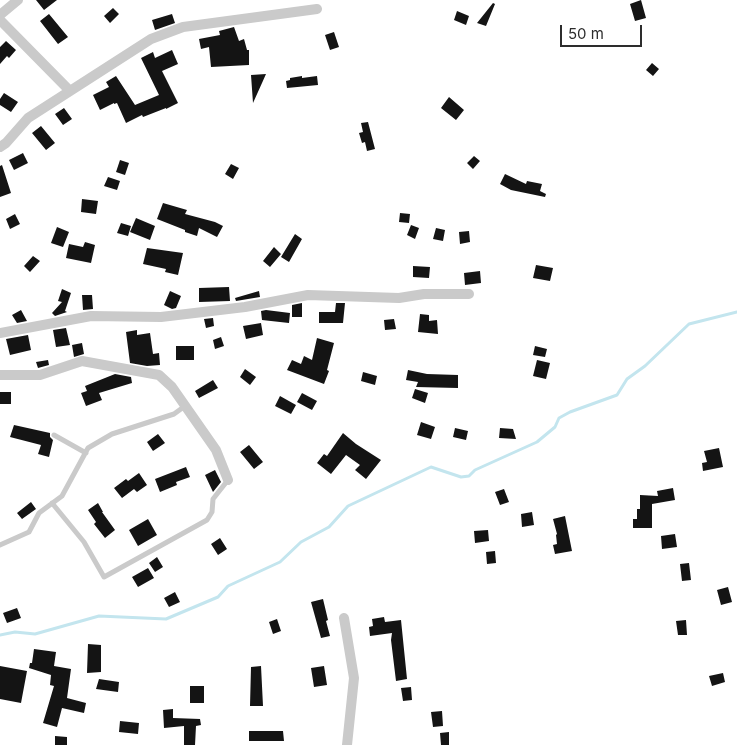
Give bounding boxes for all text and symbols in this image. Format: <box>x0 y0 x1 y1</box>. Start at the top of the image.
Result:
scale bar <box>562 15 644 47</box>
text: 50 m <box>568 24 604 43</box>

